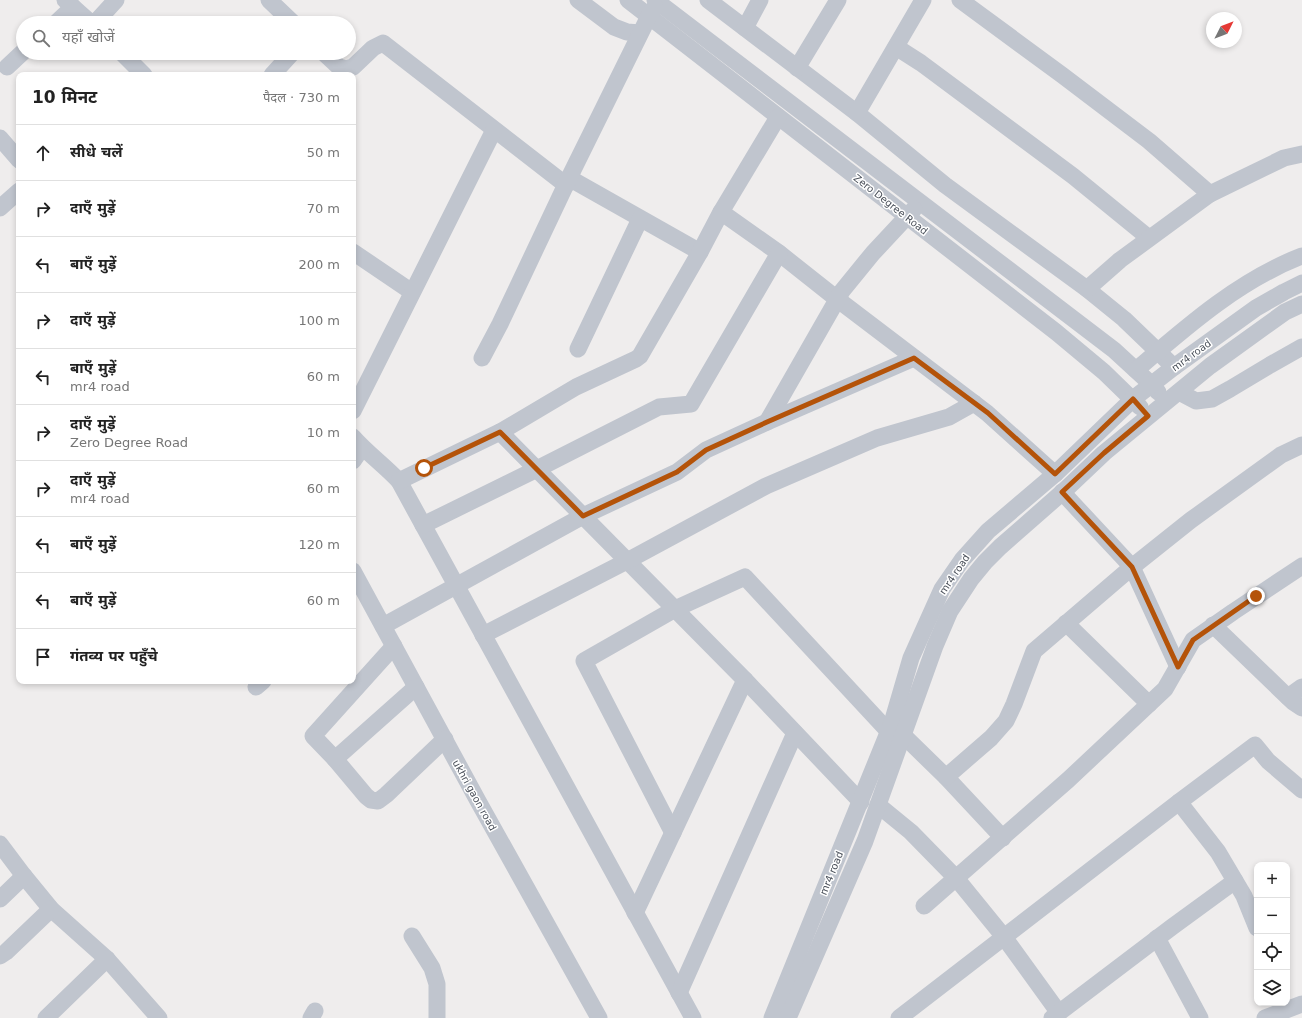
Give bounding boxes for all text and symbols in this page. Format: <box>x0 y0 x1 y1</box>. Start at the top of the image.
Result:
north arrow <box>1206 12 1242 48</box>
search box <box>16 16 356 60</box>
icon: search <box>30 27 52 49</box>
text: यहाँ खोजें <box>62 28 115 46</box>
text: 10 मिनट <box>32 87 97 107</box>
text: पैदल · 730 m <box>263 90 340 105</box>
icon: ahead <box>32 142 54 164</box>
text: सीधे चलें <box>70 143 123 161</box>
text: 50 m <box>307 145 340 160</box>
street label: Zero Degree Road <box>852 172 930 237</box>
icon: right <box>32 198 54 220</box>
text: दाएँ मुड़ें <box>70 199 116 217</box>
text: 70 m <box>307 201 340 216</box>
icon: left <box>32 254 54 276</box>
text: बाएँ मुड़ें <box>70 255 116 273</box>
text: 200 m <box>298 257 340 272</box>
icon: right <box>32 310 54 332</box>
text: दाएँ मुड़ें <box>70 311 116 329</box>
text: 100 m <box>298 313 340 328</box>
street label: mr4 road <box>1169 337 1213 373</box>
text: बाएँ मुड़ें <box>70 359 116 377</box>
icon: left <box>32 366 54 388</box>
text: 60 m <box>307 369 340 384</box>
text: mr4 road <box>70 379 130 394</box>
text: दाएँ मुड़ें <box>70 415 116 433</box>
icon: right <box>32 422 54 444</box>
text: 10 m <box>307 425 340 440</box>
text: Zero Degree Road <box>70 435 188 450</box>
route start <box>415 459 433 477</box>
text: दाएँ मुड़ें <box>70 471 116 489</box>
icon: right <box>32 478 54 500</box>
text: 60 m <box>307 481 340 496</box>
text: mr4 road <box>70 491 130 506</box>
icon: left <box>32 534 54 556</box>
text: बाएँ मुड़ें <box>70 535 116 553</box>
text: 120 m <box>298 537 340 552</box>
street label: mr4 road <box>937 552 972 596</box>
route end <box>1247 587 1265 605</box>
icon: left <box>32 590 54 612</box>
text: बाएँ मुड़ें <box>70 591 116 609</box>
text: 60 m <box>307 593 340 608</box>
icon: arrive <box>32 646 54 668</box>
text: गंतव्य पर पहुँचे <box>70 647 158 665</box>
street label: ukhri gaon road <box>451 758 499 833</box>
street label: mr4 road <box>818 850 845 897</box>
map controls <box>1254 862 1290 1006</box>
button: + <box>1254 862 1290 898</box>
button: − <box>1254 898 1290 934</box>
button: locate <box>1254 934 1290 970</box>
button: layers <box>1254 970 1290 1006</box>

